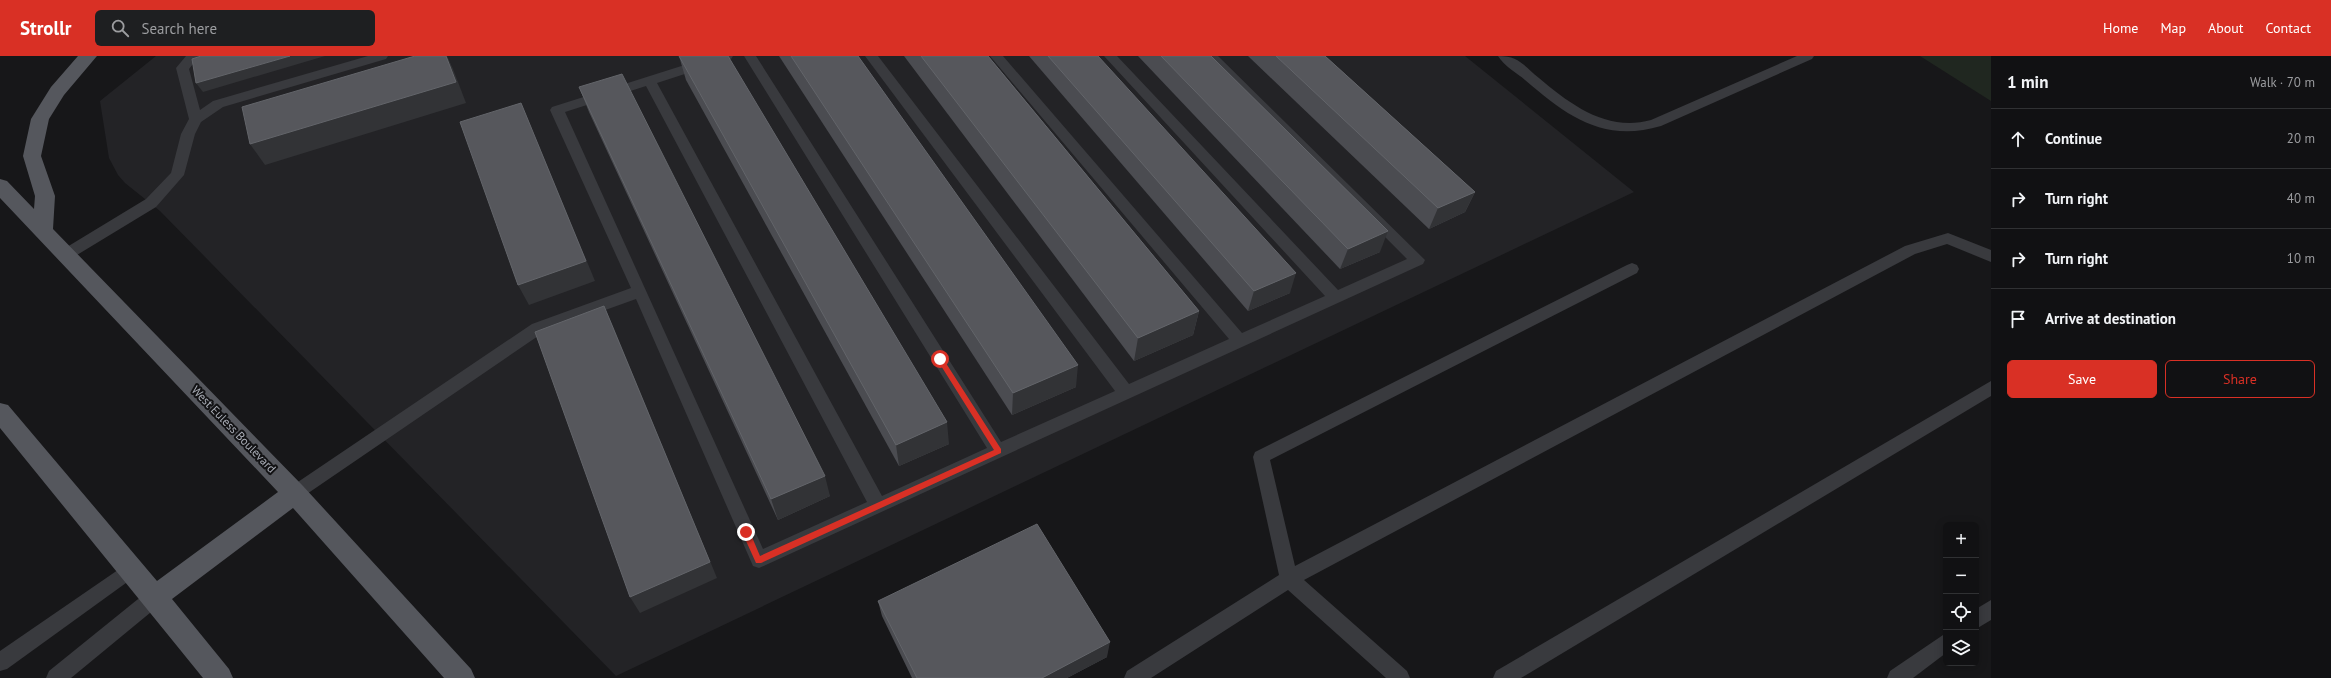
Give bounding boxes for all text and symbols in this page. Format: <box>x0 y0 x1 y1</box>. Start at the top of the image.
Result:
search box <box>95 10 375 46</box>
text: Strollr <box>20 16 71 40</box>
icon: search <box>109 17 131 39</box>
text: Search here <box>141 19 217 38</box>
text: Home <box>2103 19 2138 37</box>
text: Map <box>2160 19 2186 37</box>
text: About <box>2208 19 2244 37</box>
text: Contact <box>2266 19 2311 37</box>
text: 1 min <box>2007 71 2048 93</box>
text: Walk · 70 m <box>2250 74 2315 91</box>
icon: ahead <box>2007 128 2029 150</box>
text: Continue <box>2045 129 2102 148</box>
text: 20 m <box>2287 130 2315 147</box>
icon: right <box>2007 188 2029 210</box>
text: Turn right <box>2045 189 2108 208</box>
text: 40 m <box>2287 190 2315 207</box>
icon: right <box>2007 248 2029 270</box>
text: Turn right <box>2045 249 2108 268</box>
text: 10 m <box>2287 250 2315 267</box>
icon: arrive <box>2007 308 2029 330</box>
text: Arrive at destination <box>2045 309 2176 328</box>
route start <box>931 350 949 368</box>
button: Save <box>2007 360 2157 398</box>
button: Share <box>2165 360 2315 398</box>
street label: West Euless Boulevard <box>189 382 279 476</box>
map controls <box>1943 522 1979 666</box>
button: + <box>1943 522 1979 558</box>
route end <box>737 523 755 541</box>
button: − <box>1943 558 1979 594</box>
button: locate <box>1943 594 1979 630</box>
button: layers <box>1943 630 1979 666</box>

